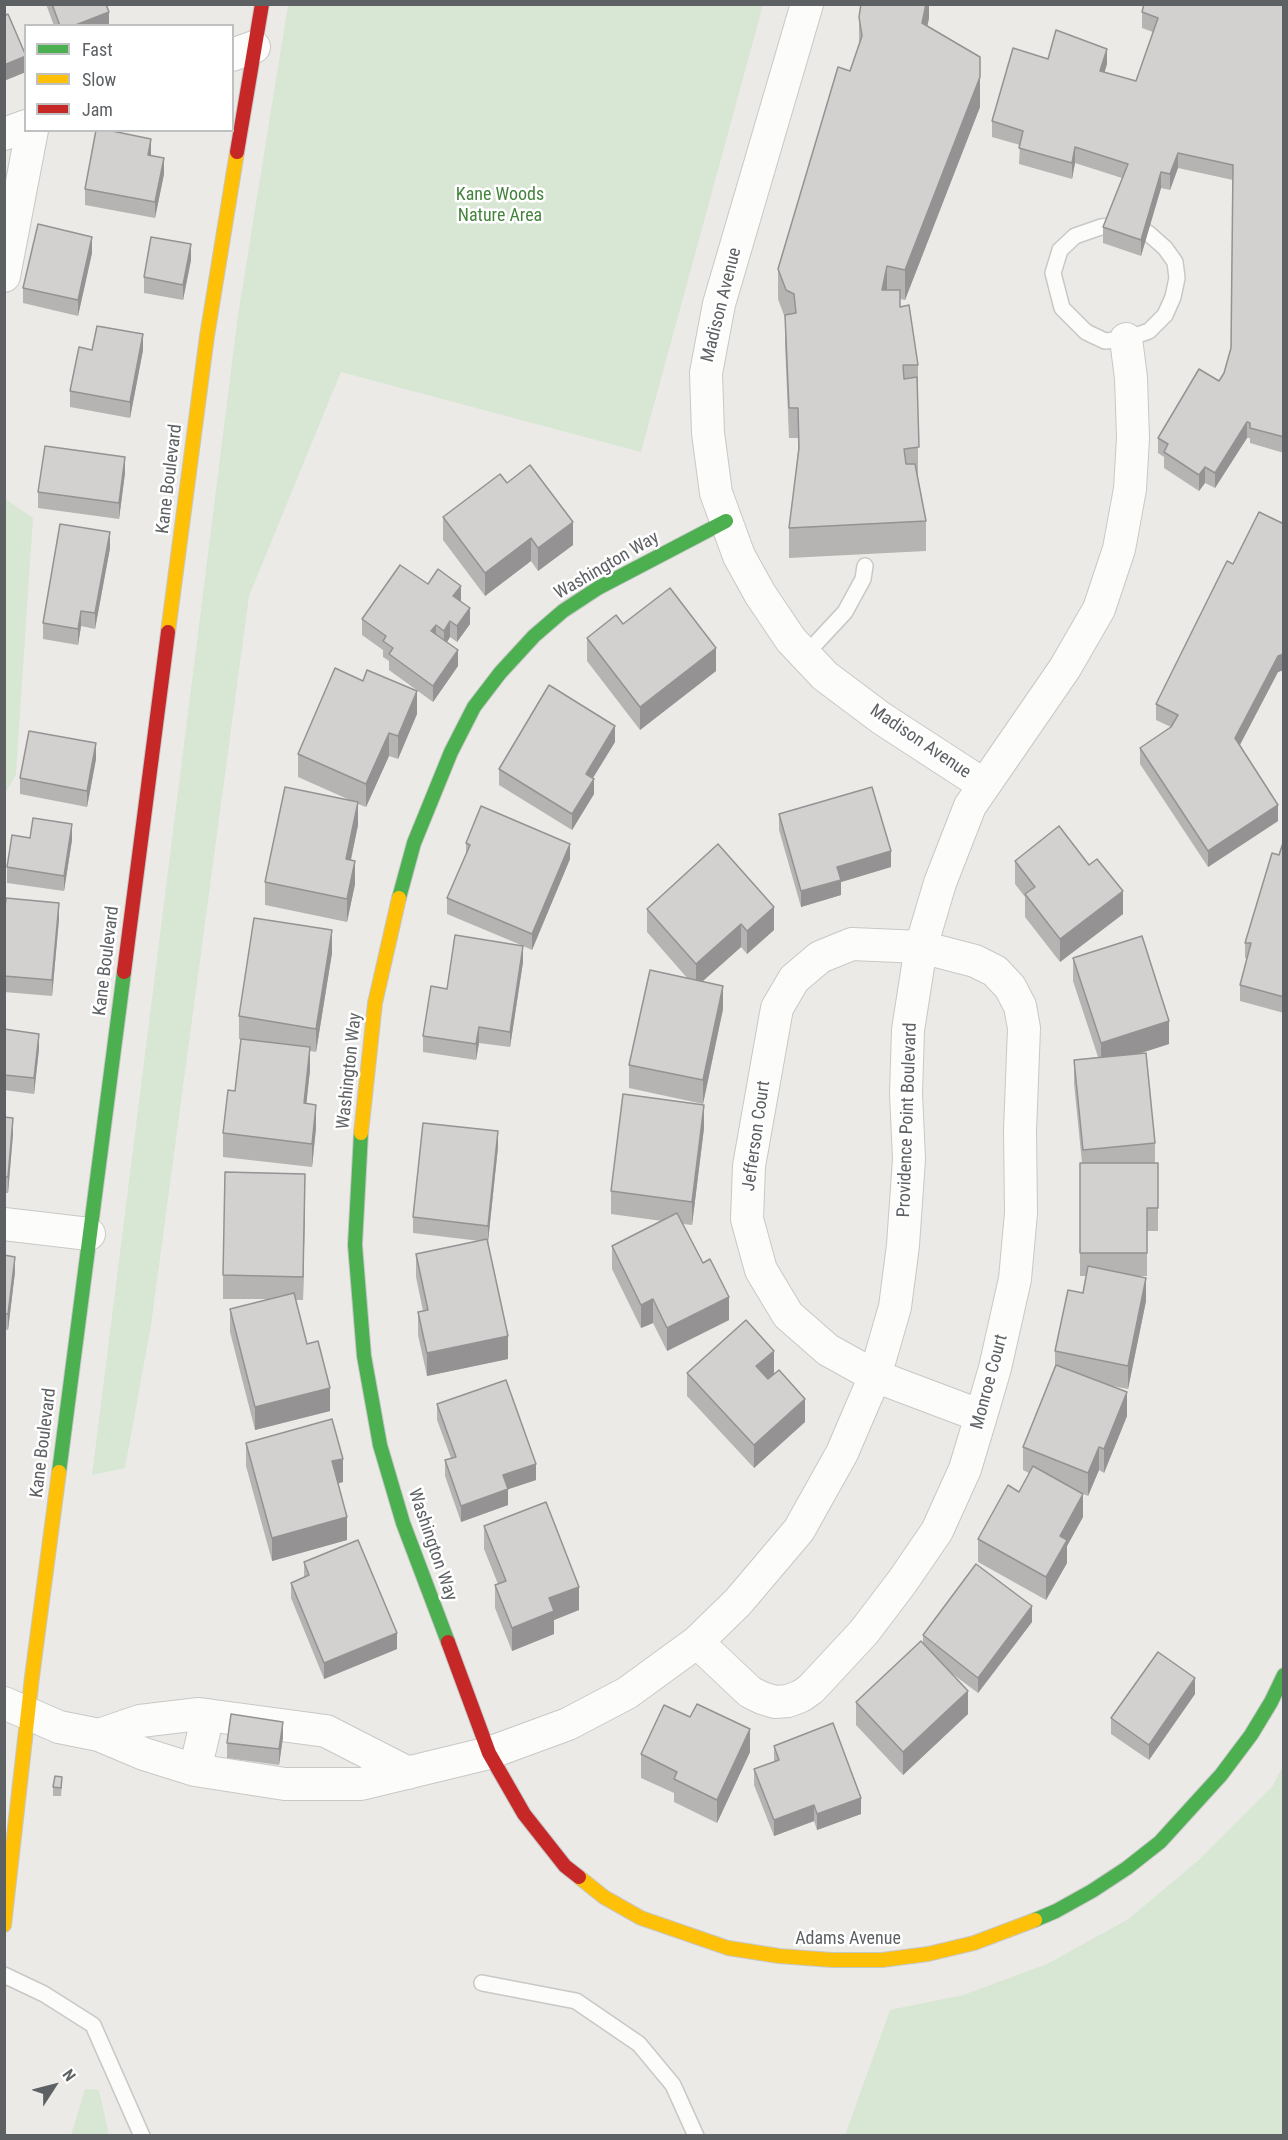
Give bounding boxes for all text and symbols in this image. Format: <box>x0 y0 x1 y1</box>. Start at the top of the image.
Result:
legend <box>24 24 234 132</box>
text: Fast <box>82 39 113 60</box>
text: Slow <box>82 69 116 90</box>
text: Jam <box>82 99 113 120</box>
park label: Kane Woods Nature Area <box>456 184 544 226</box>
street label: Madison Avenue <box>697 246 747 364</box>
street label: Kane Boulevard <box>153 423 187 535</box>
street label: Washington Way <box>551 527 663 605</box>
street label: Madison Avenue <box>865 700 975 784</box>
street label: Kane Boulevard <box>90 905 124 1017</box>
street label: Washington Way <box>333 1012 367 1130</box>
street label: Providence Point Boulevard <box>894 1022 922 1218</box>
street label: Jefferson Court <box>739 1079 775 1193</box>
street label: Monroe Court <box>967 1332 1013 1432</box>
street label: Kane Boulevard <box>27 1387 61 1499</box>
street label: Washington Way <box>403 1486 461 1604</box>
street label: Adams Avenue <box>795 1928 901 1950</box>
north arrow <box>24 2056 84 2116</box>
text: N <box>58 2066 80 2085</box>

